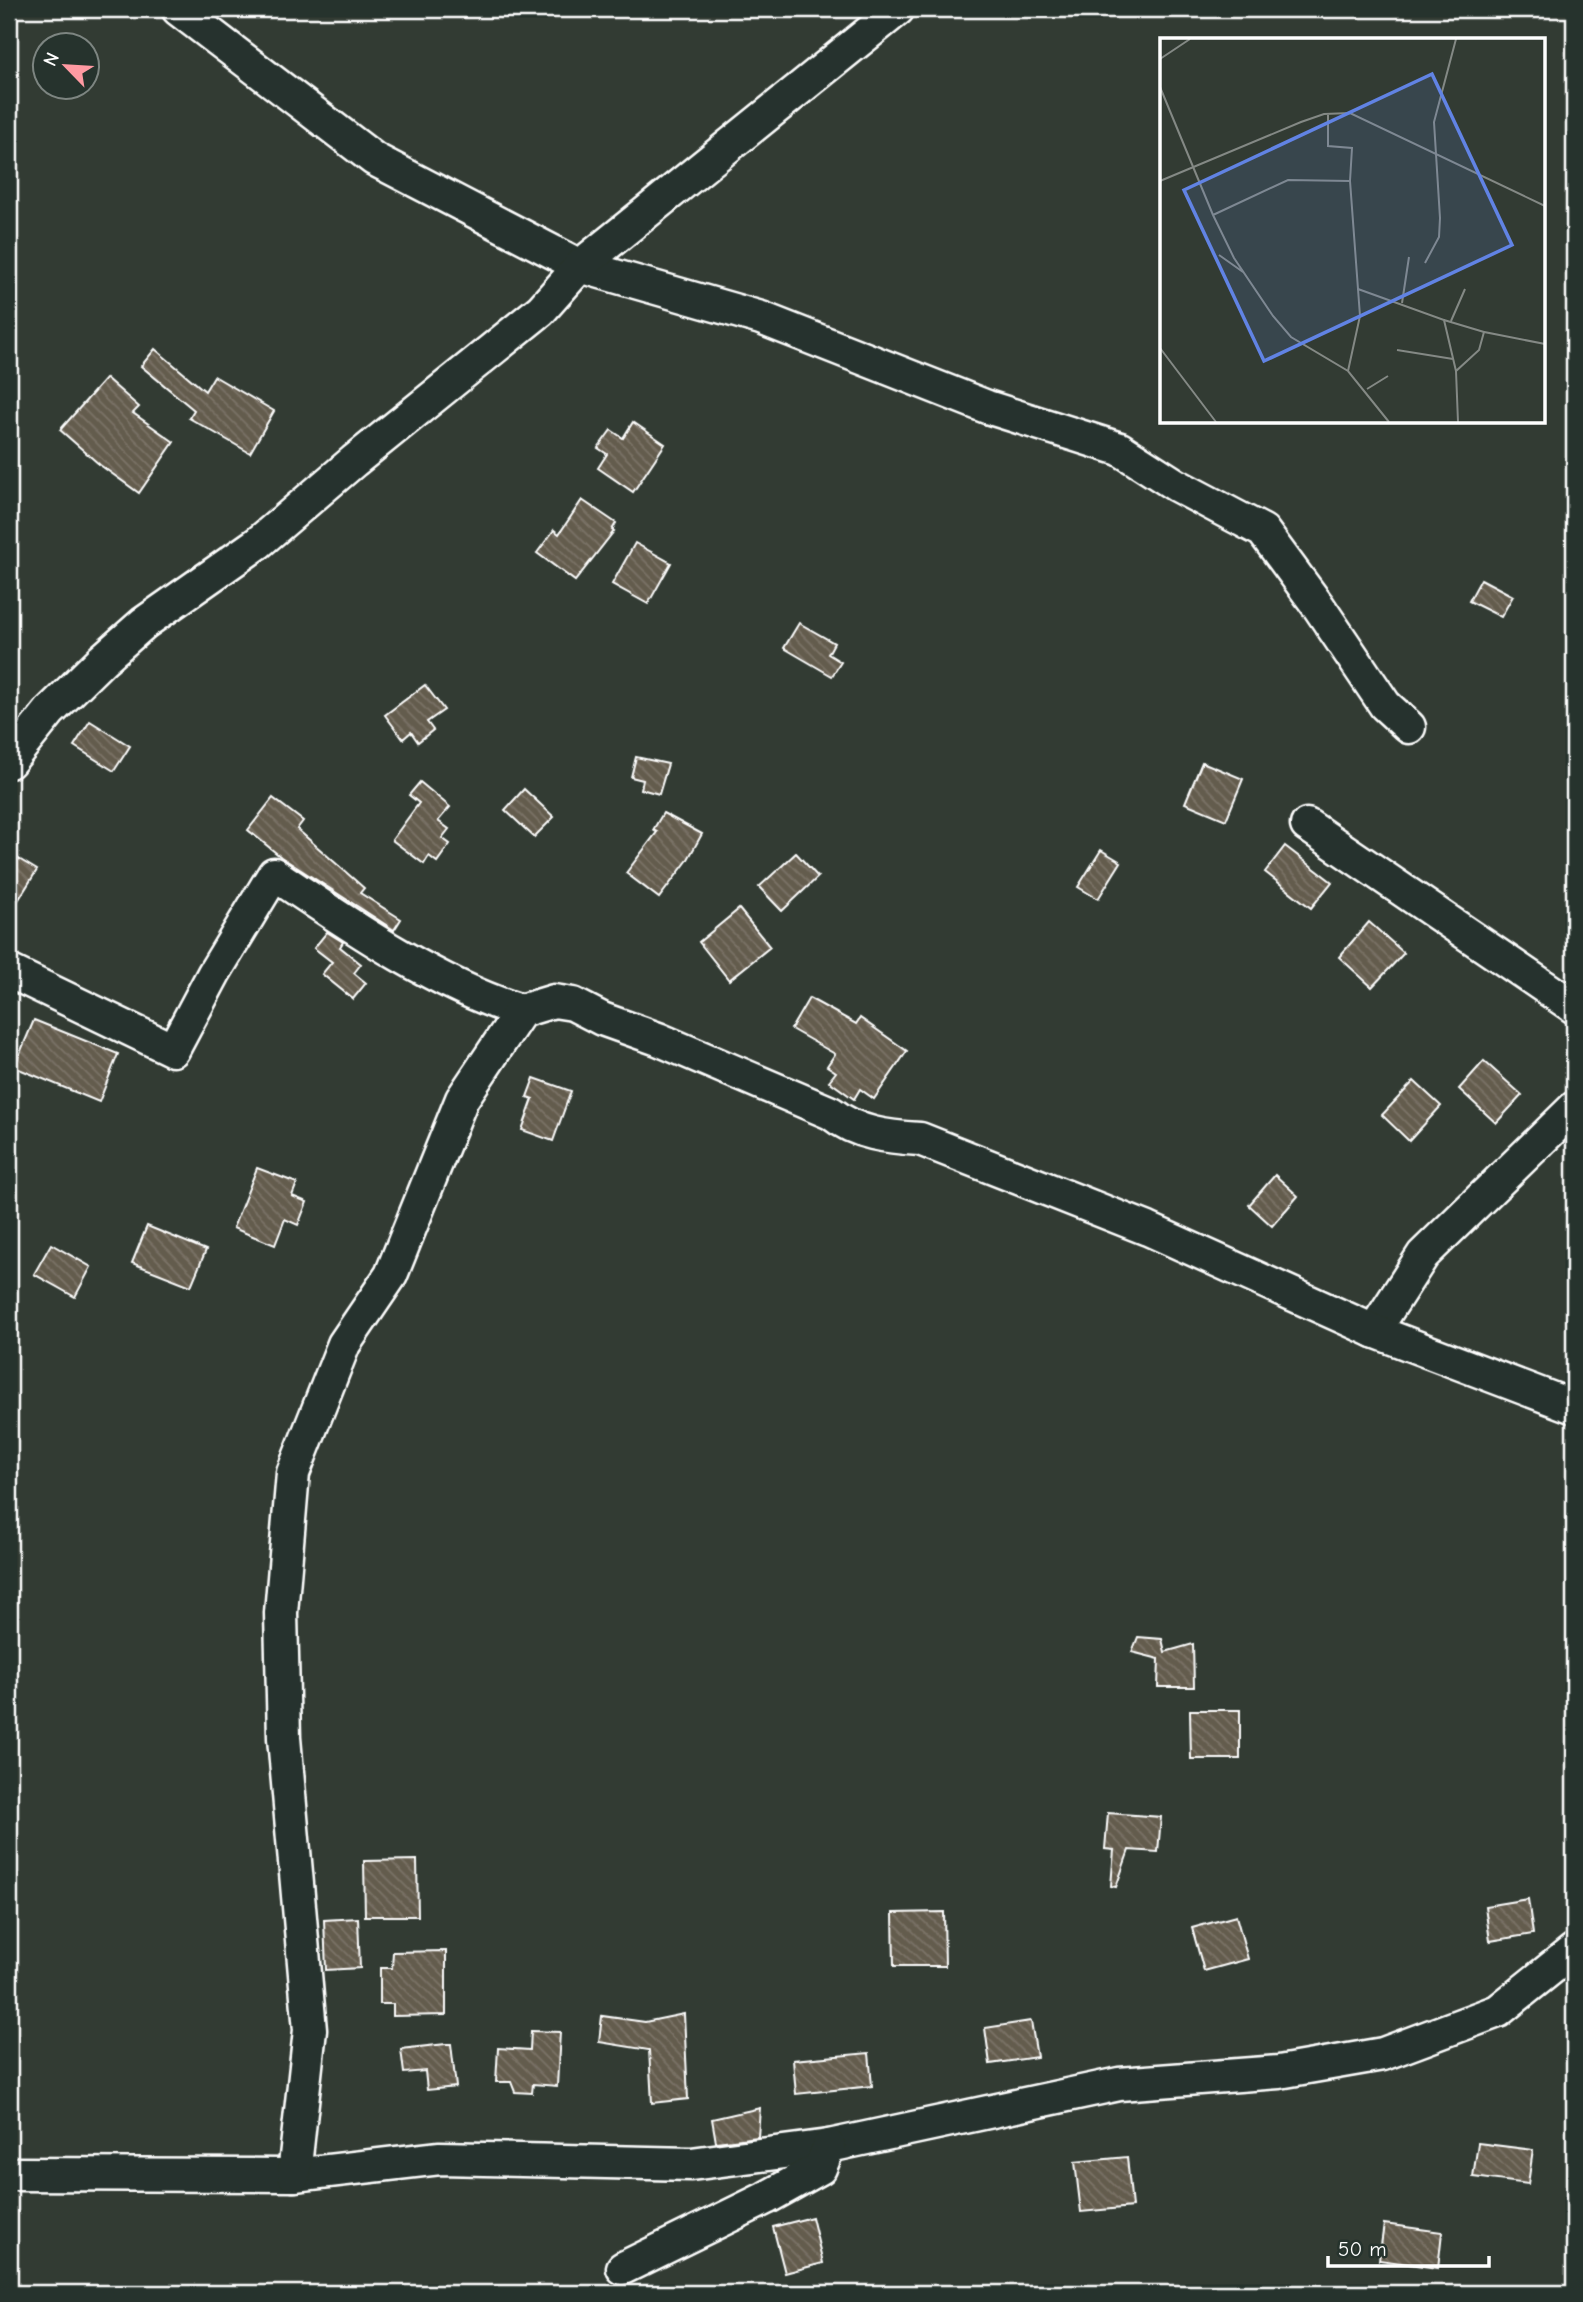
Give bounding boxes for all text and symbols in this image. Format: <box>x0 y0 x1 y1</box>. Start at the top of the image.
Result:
north arrow <box>32 32 102 102</box>
inset map <box>1160 38 1544 424</box>
text: N <box>39 49 64 70</box>
scale bar <box>1328 2225 1488 2269</box>
text: 50 m <box>1338 2237 1387 2261</box>

